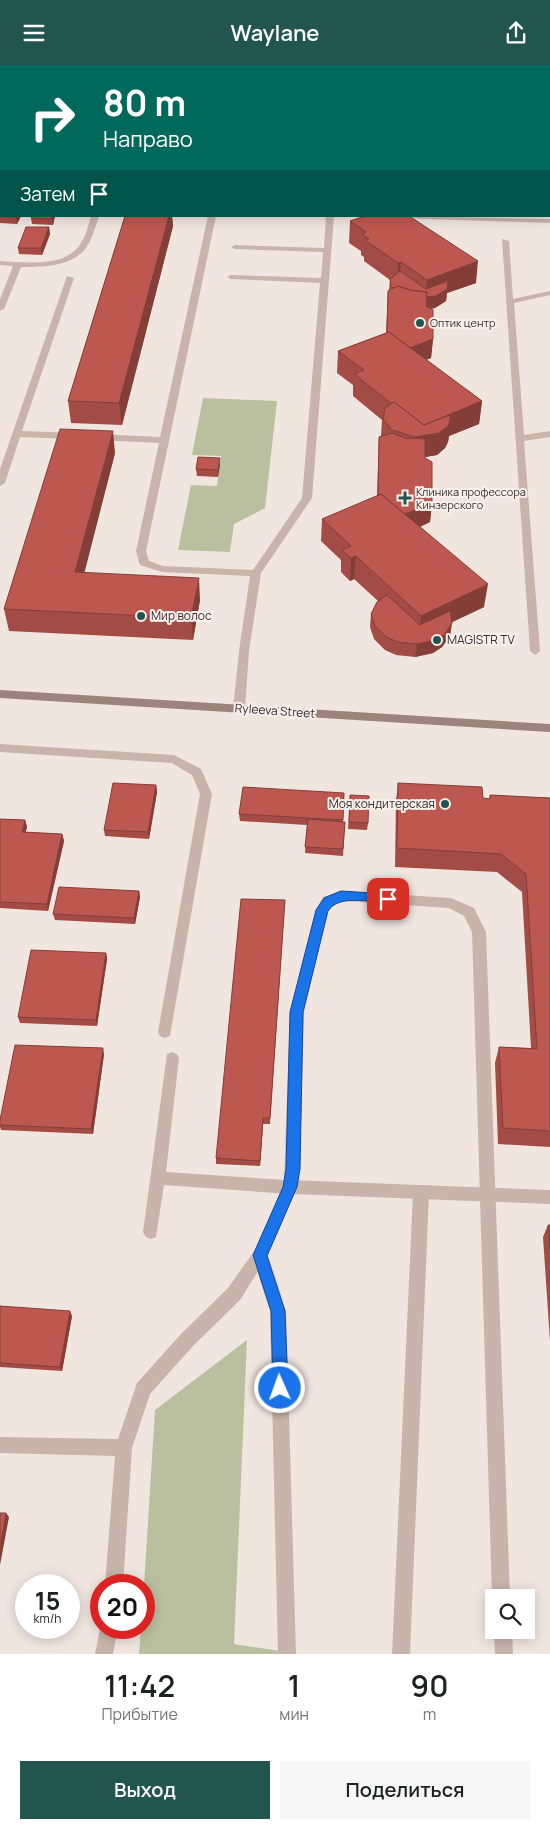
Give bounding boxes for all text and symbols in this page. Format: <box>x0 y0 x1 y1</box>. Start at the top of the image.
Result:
text: Waylane <box>231 18 319 48</box>
icon: menu <box>20 19 48 47</box>
icon: share <box>502 19 530 47</box>
text: 80 m <box>103 79 186 127</box>
icon: right <box>20 85 85 150</box>
text: Направо <box>103 124 193 154</box>
icon: arrive <box>85 180 113 208</box>
text: Затем <box>20 181 75 207</box>
place label: Оптик центр <box>430 315 496 330</box>
marker: Оптик центр <box>414 317 426 329</box>
place label: Клиника профессора Кинзерского <box>416 484 526 512</box>
marker: Клиника профессора Кинзерского <box>398 491 412 505</box>
place label: Мир волос <box>151 607 212 624</box>
marker: Мир волос <box>135 610 147 622</box>
place label: MAGISTR TV <box>447 631 515 648</box>
marker: MAGISTR TV <box>431 634 443 646</box>
street label: Ryleeva Street <box>234 699 316 722</box>
place label: Моя кондитерская <box>329 795 435 812</box>
marker: Моя кондитерская <box>439 798 451 810</box>
pin <box>367 878 409 920</box>
icon: arrive <box>374 885 402 913</box>
position arrow <box>253 1361 305 1413</box>
speed limit sign: 20 <box>90 1574 155 1639</box>
text: 15 <box>35 1583 60 1618</box>
map controls <box>485 1589 535 1639</box>
button: search <box>485 1589 535 1639</box>
text: km/h <box>34 1610 61 1627</box>
text: 11:42 <box>104 1665 175 1706</box>
text: 1 <box>288 1665 300 1706</box>
text: 90 <box>411 1665 448 1706</box>
text: Прибытие <box>102 1703 178 1725</box>
text: мин <box>279 1703 309 1725</box>
text: m <box>423 1703 436 1725</box>
button: Выход <box>20 1761 270 1819</box>
button: Поделиться <box>280 1761 530 1819</box>

